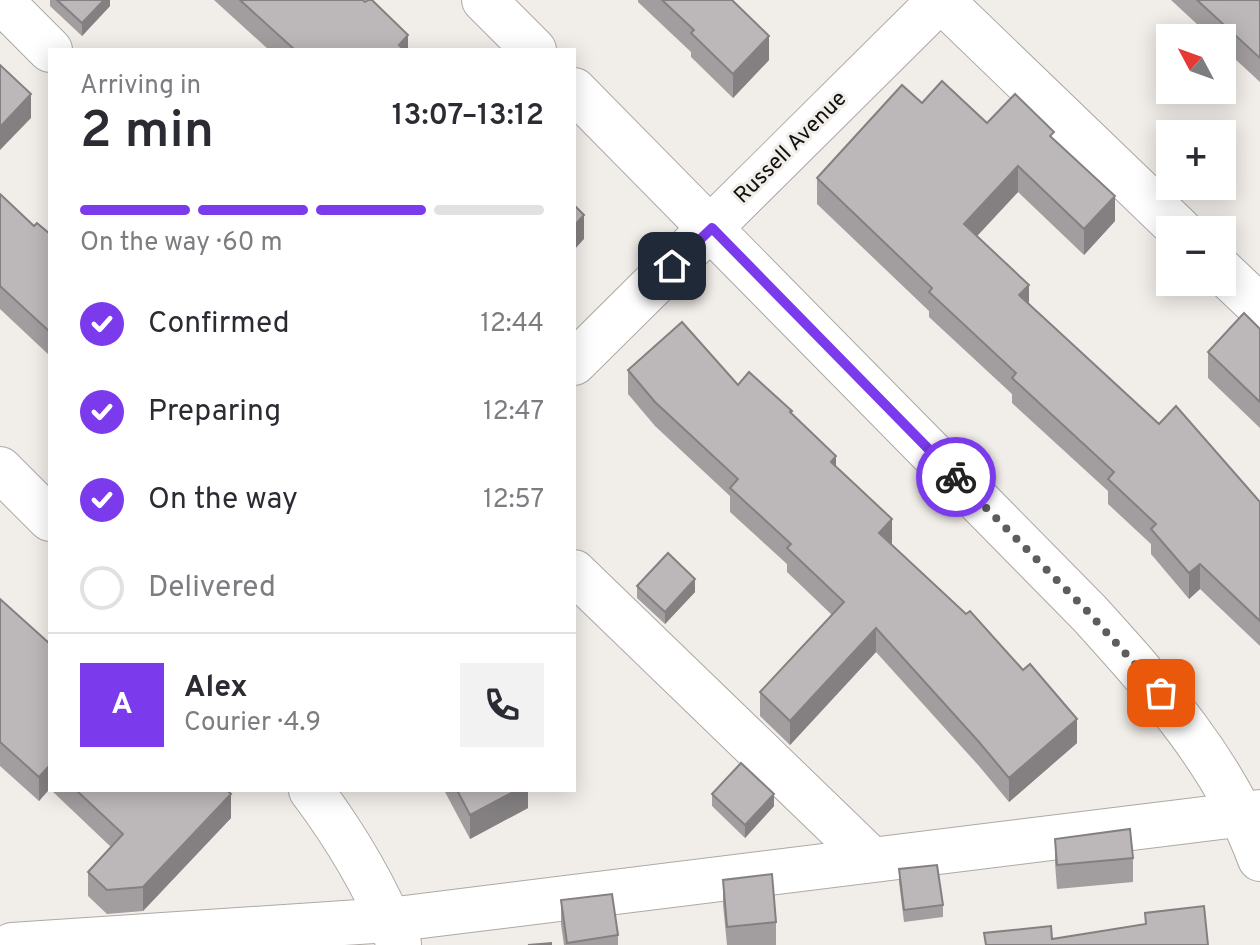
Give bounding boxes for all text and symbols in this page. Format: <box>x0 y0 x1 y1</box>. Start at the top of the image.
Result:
north arrow <box>1156 24 1236 104</box>
map controls <box>1156 24 1236 296</box>
text: Arriving in <box>80 70 201 103</box>
street label: Russell Avenue <box>729 86 853 210</box>
text: 13:07–13:12 <box>392 98 544 135</box>
text: 2 min <box>80 100 214 166</box>
button: + <box>1156 120 1236 200</box>
button: − <box>1156 216 1236 296</box>
text: On the way · 60 m <box>80 227 283 260</box>
pin <box>638 232 706 300</box>
icon: home <box>650 244 694 288</box>
icon: check <box>80 302 124 346</box>
text: Confirmed <box>148 306 290 343</box>
text: 12:44 <box>480 308 544 341</box>
icon: check <box>80 390 124 434</box>
text: Preparing <box>148 394 281 431</box>
text: 12:47 <box>483 396 544 429</box>
courier <box>916 437 996 517</box>
icon: bike <box>934 455 978 499</box>
icon: check <box>80 478 124 522</box>
text: On the way <box>148 482 298 519</box>
text: 12:57 <box>483 484 544 517</box>
text: Delivered <box>148 570 276 607</box>
pin <box>1127 659 1195 727</box>
button: phone <box>460 663 544 747</box>
text: Alex <box>184 670 248 707</box>
icon: bag <box>1139 671 1183 715</box>
text: A <box>111 687 133 724</box>
text: Courier · 4.9 <box>184 707 321 740</box>

